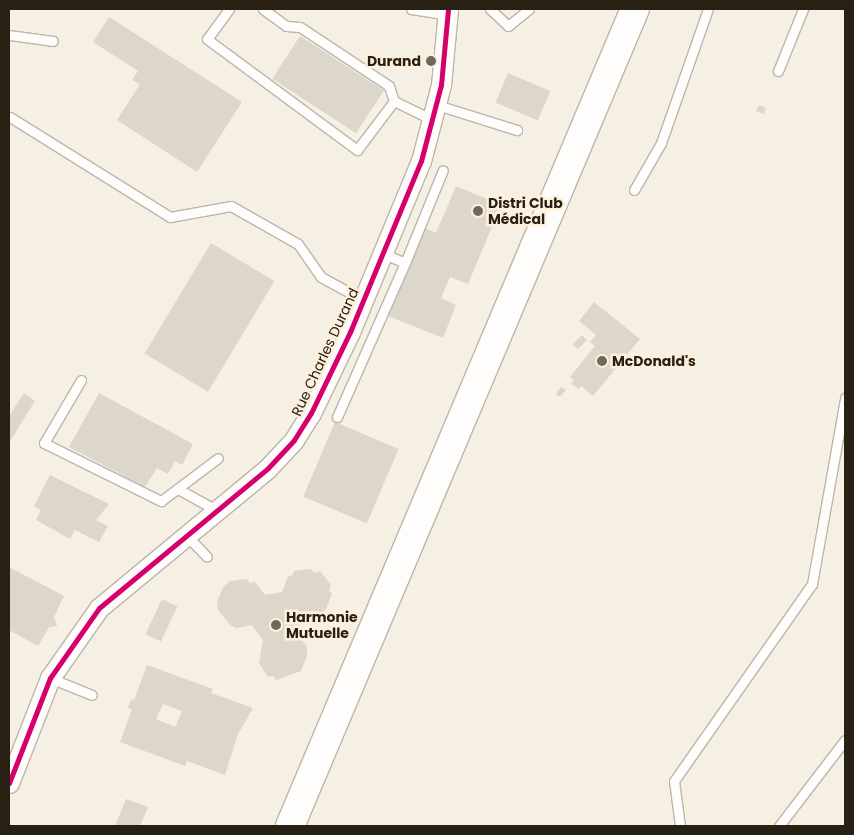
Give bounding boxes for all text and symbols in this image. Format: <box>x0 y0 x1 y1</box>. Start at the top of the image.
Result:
place label: Durand <box>367 53 421 69</box>
marker: Durand <box>425 55 437 67</box>
place label: Distri Club Médical <box>488 195 563 228</box>
marker: Distri Club Médical <box>472 205 484 217</box>
street label: Rue Charles Durand <box>288 285 362 419</box>
place label: McDonald's <box>612 353 696 369</box>
marker: McDonald's <box>596 355 608 367</box>
place label: Harmonie Mutuelle <box>286 609 358 642</box>
marker: Harmonie Mutuelle <box>270 619 282 631</box>

